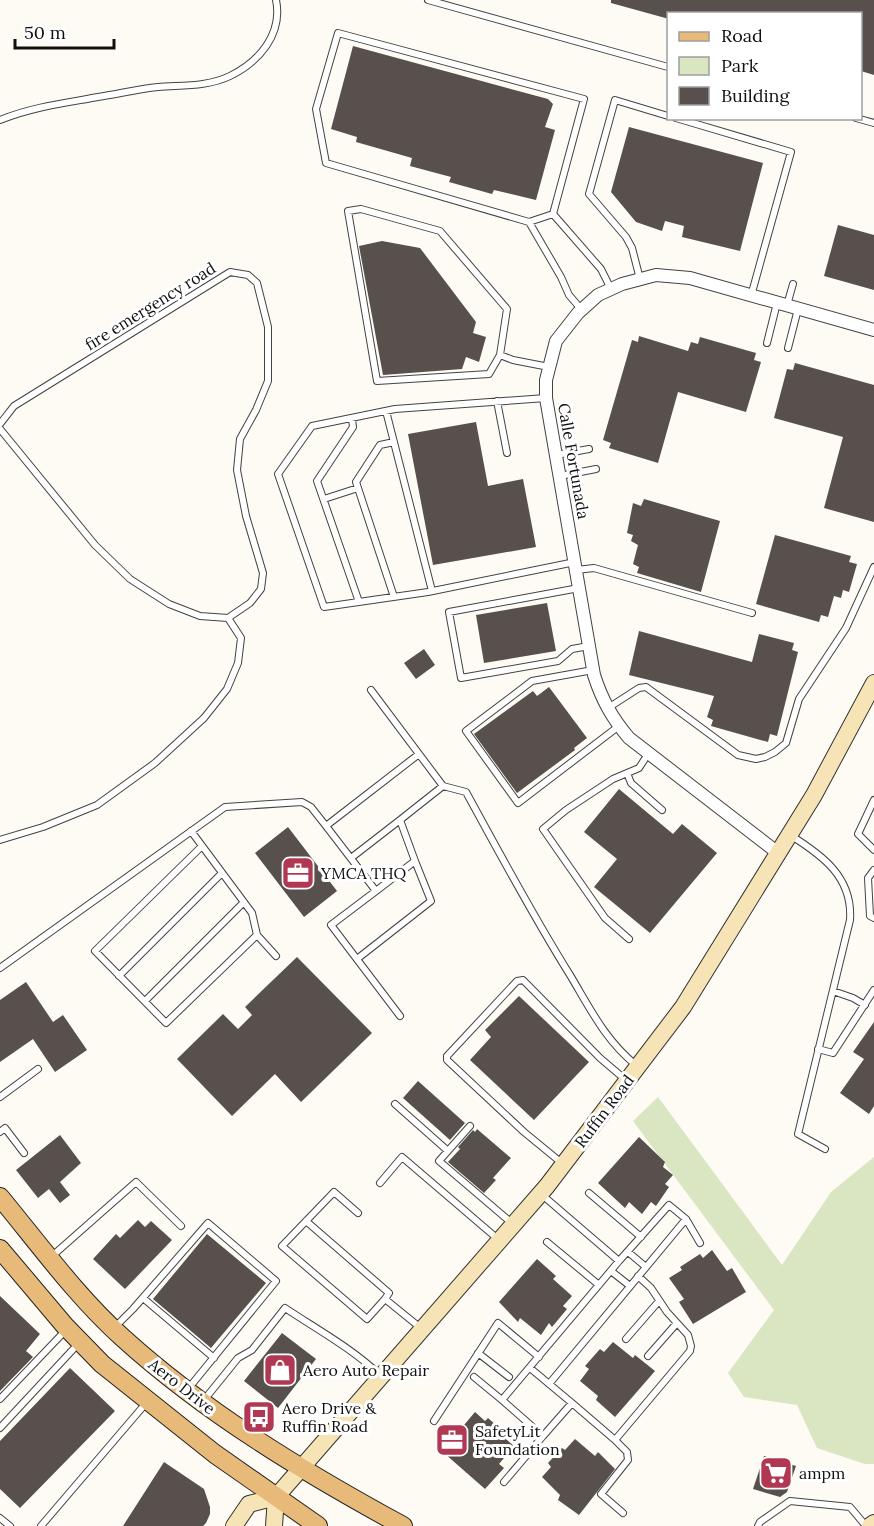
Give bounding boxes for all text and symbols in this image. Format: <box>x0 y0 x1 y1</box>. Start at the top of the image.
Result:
scale bar <box>15 12 114 50</box>
legend <box>667 12 862 120</box>
text: 50 m <box>24 21 66 44</box>
text: Road <box>721 24 763 47</box>
text: Park <box>721 54 759 77</box>
text: Building <box>721 84 791 107</box>
street label: fire emergency road <box>81 257 219 354</box>
street label: Calle Fortunada <box>554 401 594 521</box>
office icon: YMCA THQ <box>280 855 316 891</box>
place label: YMCA THQ <box>320 863 407 883</box>
street label: Ruffin Road <box>570 1070 638 1151</box>
shop icon: Aero Auto Repair <box>262 1352 298 1388</box>
street label: Aero Drive <box>144 1353 220 1418</box>
place label: Aero Auto Repair <box>302 1360 429 1380</box>
place label: Aero Drive & Ruffin Road <box>281 1398 377 1436</box>
bus stop icon: Aero Drive & Ruffin Road <box>241 1399 277 1435</box>
place label: SafetyLit Foundation <box>475 1421 560 1459</box>
office icon: SafetyLit Foundation <box>434 1422 470 1458</box>
supermarket icon: ampm <box>758 1455 794 1491</box>
place label: ampm <box>799 1463 845 1483</box>

